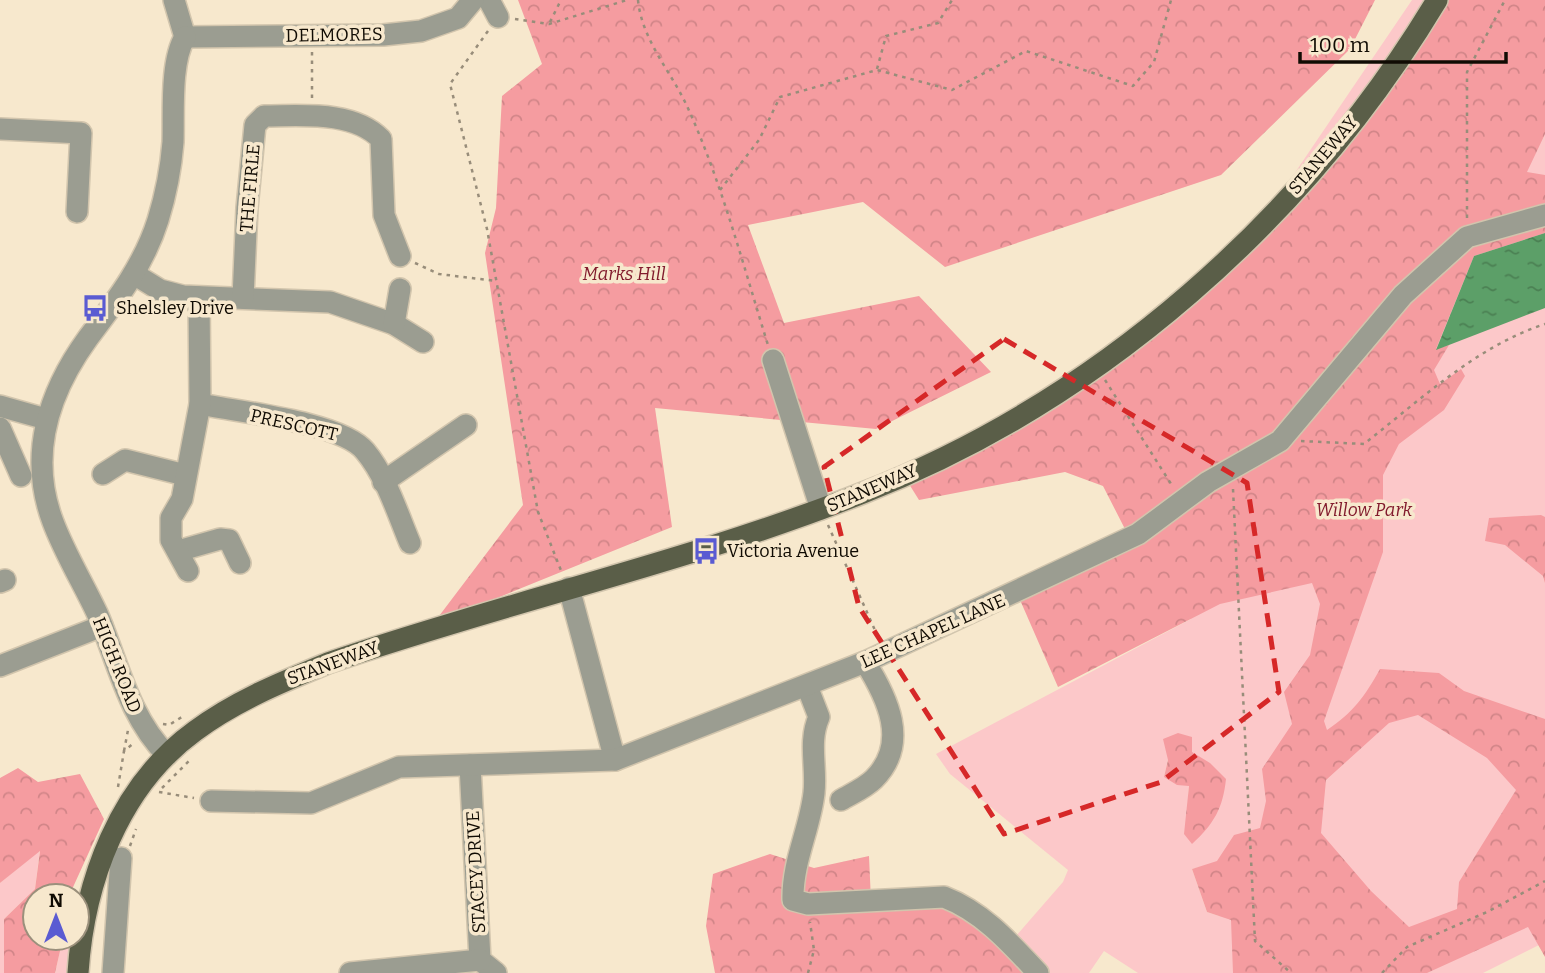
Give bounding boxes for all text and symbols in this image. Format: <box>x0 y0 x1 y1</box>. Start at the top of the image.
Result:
scale bar <box>1300 21 1506 65</box>
street label: DELMORES <box>285 23 383 47</box>
text: 100 m <box>1310 32 1370 58</box>
street label: STANEWAY <box>1284 111 1363 199</box>
street label: THE FIRLE <box>235 143 265 233</box>
park label: Marks Hill <box>582 263 666 285</box>
bus stop icon: Shelsley Drive <box>80 293 110 323</box>
place label: Shelsley Drive <box>116 297 234 319</box>
street label: PRESCOTT <box>248 404 340 446</box>
street label: STANEWAY <box>824 459 921 517</box>
park label: Willow Park <box>1316 499 1413 521</box>
bus stop icon: Victoria Avenue <box>691 536 721 566</box>
place label: Victoria Avenue <box>727 540 859 562</box>
street label: LEE CHAPEL LANE <box>857 589 1009 673</box>
street label: HIGH ROAD <box>88 614 146 716</box>
street label: STANEWAY <box>284 636 382 690</box>
street label: STACEY DRIVE <box>462 810 490 934</box>
north arrow <box>21 882 91 952</box>
text: N <box>49 889 64 912</box>

